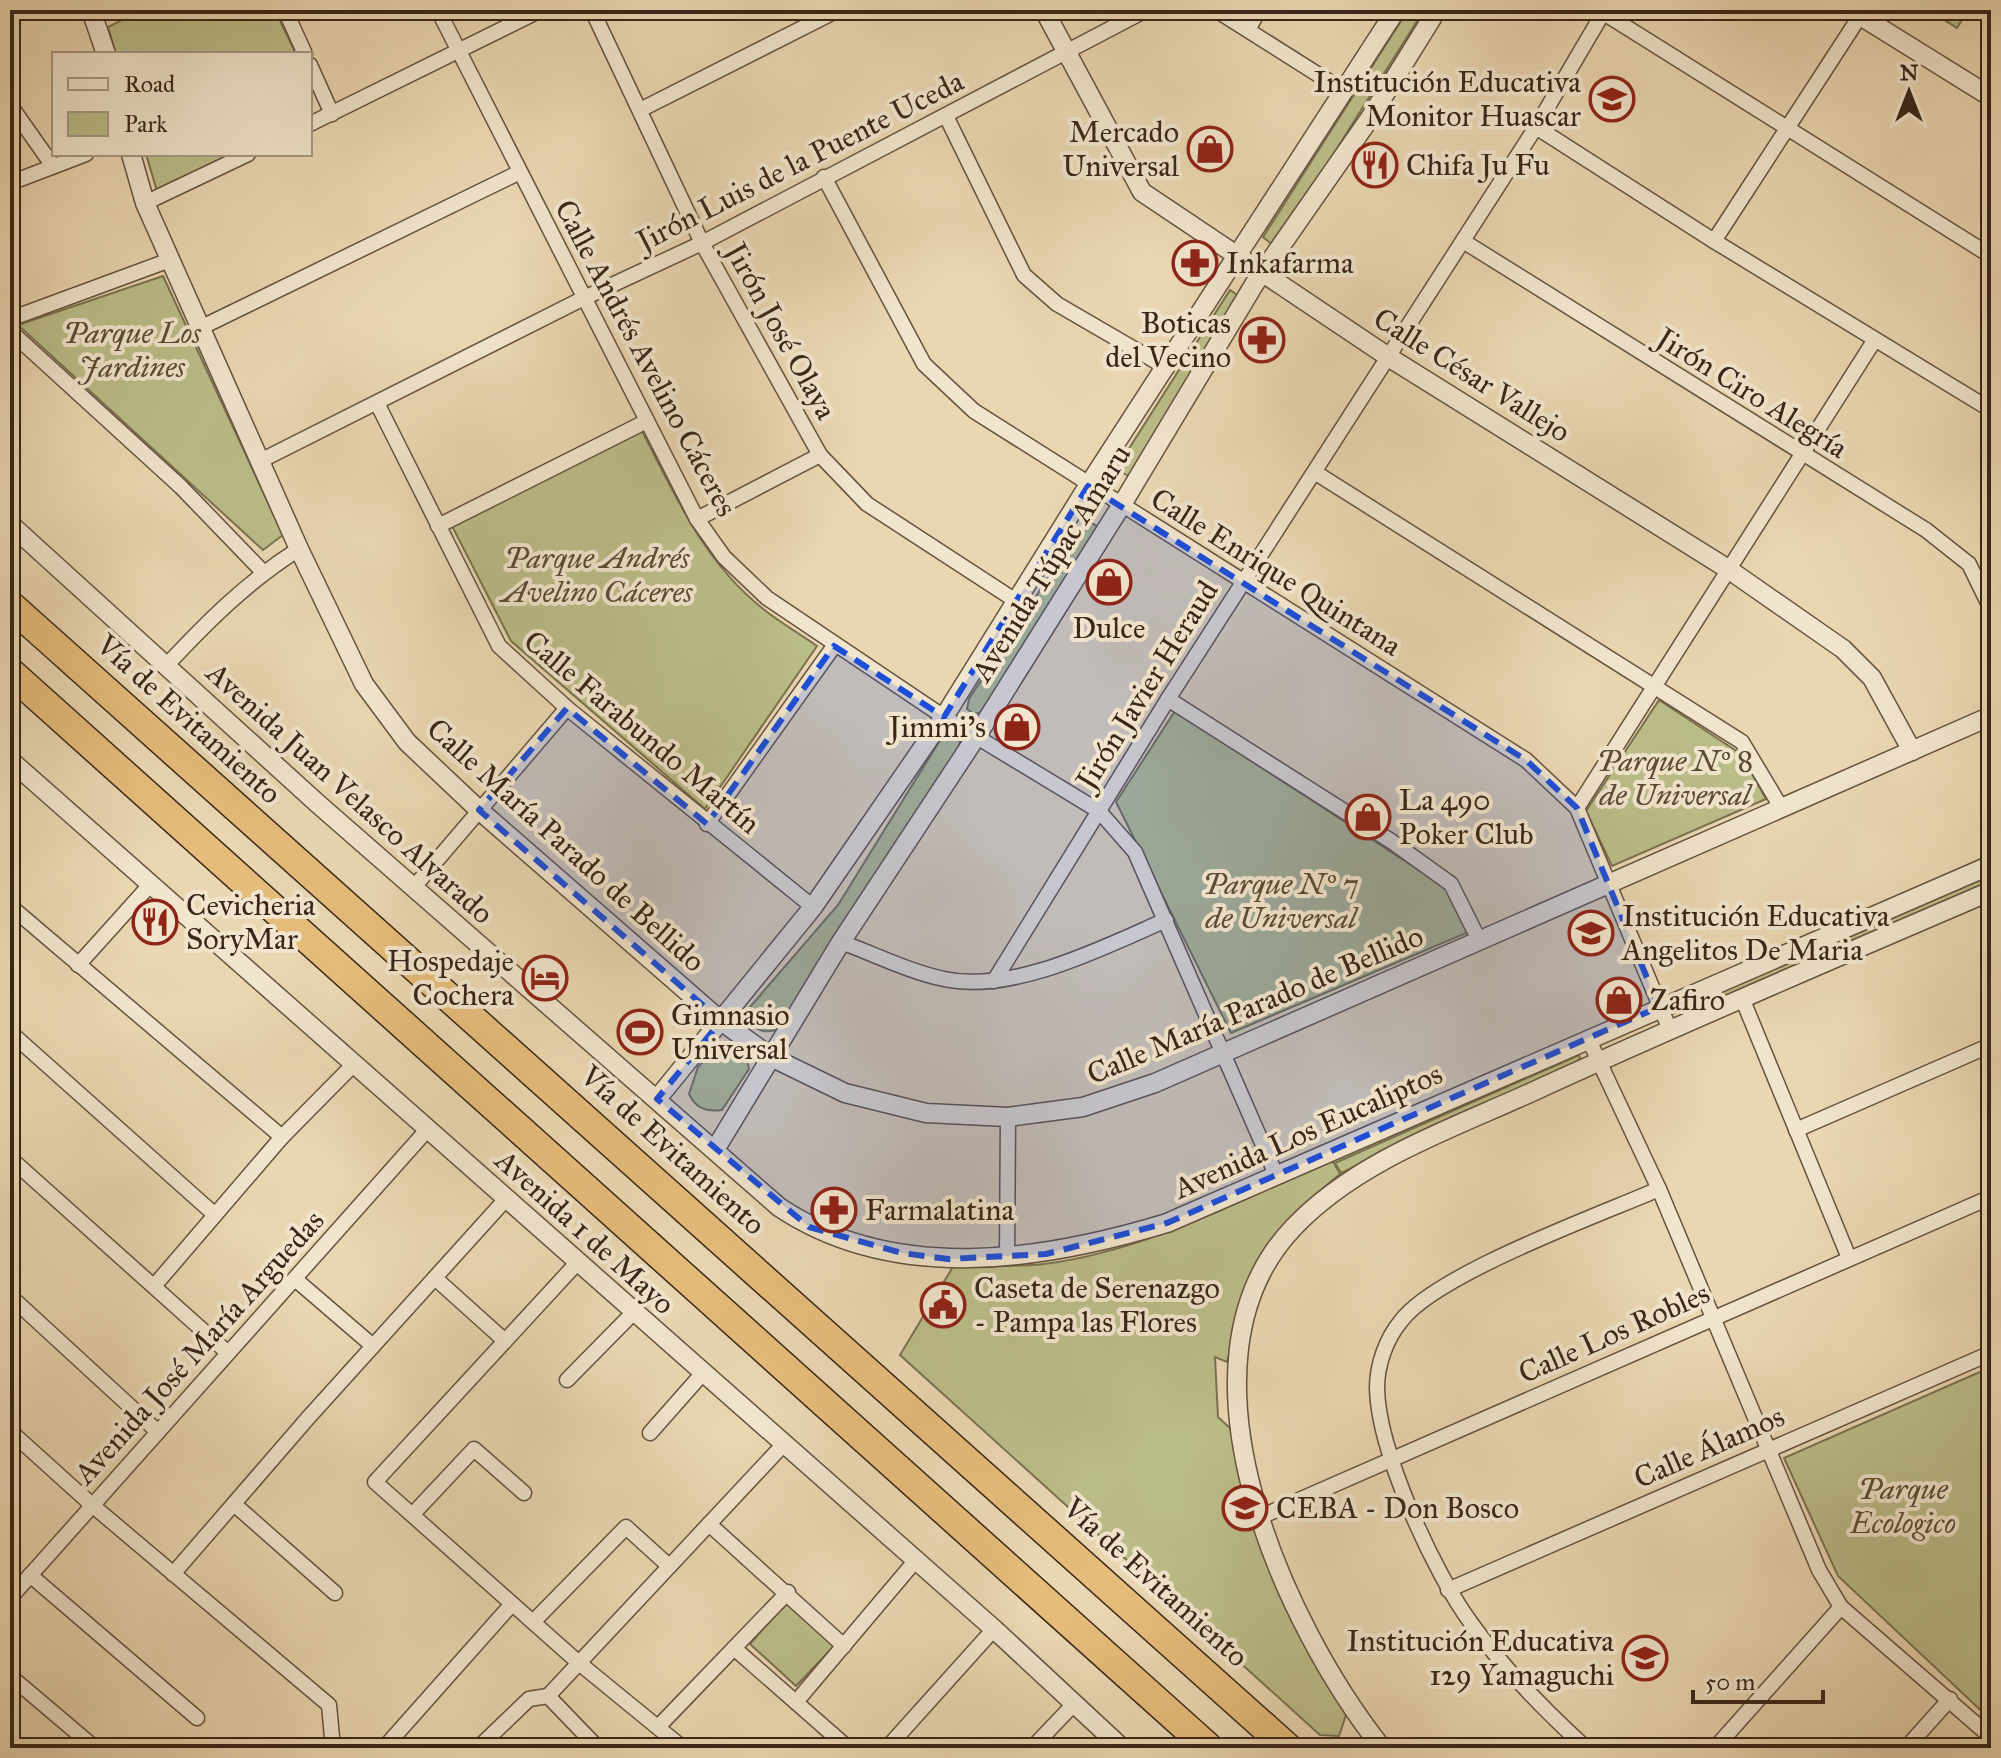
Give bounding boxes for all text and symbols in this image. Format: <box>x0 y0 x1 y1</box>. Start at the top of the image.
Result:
legend <box>52 52 312 156</box>
north arrow <box>1869 52 1949 132</box>
text: N <box>1900 59 1919 86</box>
street label: Jirón Luis de la Puente Uceda <box>628 63 970 261</box>
place label: Institución Educativa Monitor Huascar <box>1313 64 1582 134</box>
text: Road <box>124 69 175 99</box>
school or university icon: Institución Educativa Monitor Huascar <box>1588 75 1636 123</box>
text: Park <box>124 109 168 139</box>
place label: Mercado Universal <box>1062 114 1180 184</box>
shop icon: Mercado Universal <box>1186 125 1234 173</box>
restaurant icon: Chifa Ju Fu <box>1351 141 1399 189</box>
place label: Chifa Ju Fu <box>1406 147 1550 183</box>
street label: Calle Andrés Avelino Cáceres <box>547 194 745 522</box>
street label: Jirón José Olaya <box>716 234 844 426</box>
pharmacy icon: Inkafarma <box>1171 239 1219 287</box>
place label: Inkafarma <box>1226 245 1354 281</box>
street label: Calle César Vallejo <box>1367 300 1577 450</box>
place label: Boticas del Vecino <box>1105 305 1231 375</box>
park label: Parque Los Jardines <box>63 315 202 385</box>
pharmacy icon: Boticas del Vecino <box>1238 316 1286 364</box>
street label: Jirón Ciro Alegría <box>1647 318 1854 466</box>
street label: Avenida Túpac Amaru <box>962 438 1138 690</box>
street label: Calle Enrique Quintana <box>1144 480 1408 664</box>
park label: Parque Andrés Avelino Cáceres <box>499 540 694 610</box>
shop icon: Dulce <box>1085 558 1133 606</box>
street label: Jirón Javier Heraud <box>1067 574 1226 799</box>
place label: Dulce <box>1073 610 1145 646</box>
street label: Calle Farabundo Martín <box>517 623 767 841</box>
street label: Vía de Evitamiento <box>89 626 289 811</box>
street label: Avenida Juan Velasco Alvarado <box>198 653 501 931</box>
shop icon: Jimmi's <box>993 703 1041 751</box>
place label: Jimmi's <box>886 709 986 745</box>
street label: Calle María Parado de Bellido <box>420 711 712 979</box>
park label: Parque Nº 8 de Universal <box>1597 743 1753 813</box>
place label: La 490 Poker Club <box>1399 782 1533 852</box>
shop icon: La 490 Poker Club <box>1344 793 1392 841</box>
park label: Parque Nº 7 de Universal <box>1203 866 1359 936</box>
place label: Cevicheria SoryMar <box>186 887 316 957</box>
restaurant icon: Cevicheria SoryMar <box>131 898 179 946</box>
place label: Institución Educativa Angelitos De Maria <box>1620 898 1890 968</box>
school or university icon: Institución Educativa Angelitos De Maria <box>1567 909 1615 957</box>
street label: Calle María Parado de Bellido <box>1082 918 1428 1092</box>
place label: Hospedaje Cochera <box>387 943 514 1013</box>
hotel icon: Hospedaje Cochera <box>521 954 569 1002</box>
shop icon: Zafiro <box>1595 976 1643 1024</box>
place label: Zafiro <box>1650 982 1725 1018</box>
place label: Gimnasio Universal <box>671 997 790 1067</box>
sports icon: Gimnasio Universal <box>616 1008 664 1056</box>
street label: Avenida Los Eucaliptos <box>1166 1056 1448 1207</box>
street label: Vía de Evitamiento <box>573 1057 773 1242</box>
street label: Avenida 1 de Mayo <box>486 1141 682 1322</box>
pharmacy icon: Farmalatina <box>810 1186 858 1234</box>
place label: Farmalatina <box>865 1192 1015 1228</box>
street label: Avenida José María Arguedas <box>65 1203 331 1493</box>
place label: Caseta de Serenazgo - Pampa las Flores <box>974 1270 1220 1340</box>
street label: Calle Los Robles <box>1513 1275 1715 1391</box>
public building icon: Caseta de Serenazgo - Pampa las Flores <box>919 1281 967 1329</box>
street label: Calle Álamos <box>1628 1397 1790 1496</box>
park label: Parque Ecologico <box>1849 1471 1956 1541</box>
school or university icon: CEBA - Don Bosco <box>1221 1484 1269 1532</box>
street label: Vía de Evitamiento <box>1056 1489 1256 1674</box>
place label: CEBA - Don Bosco <box>1276 1490 1519 1526</box>
place label: Institución Educativa 129 Yamaguchi <box>1346 1623 1614 1694</box>
school or university icon: Institución Educativa 129 Yamaguchi <box>1621 1634 1669 1682</box>
scale bar <box>1693 1654 1823 1704</box>
text: 50 m <box>1705 1667 1755 1697</box>

